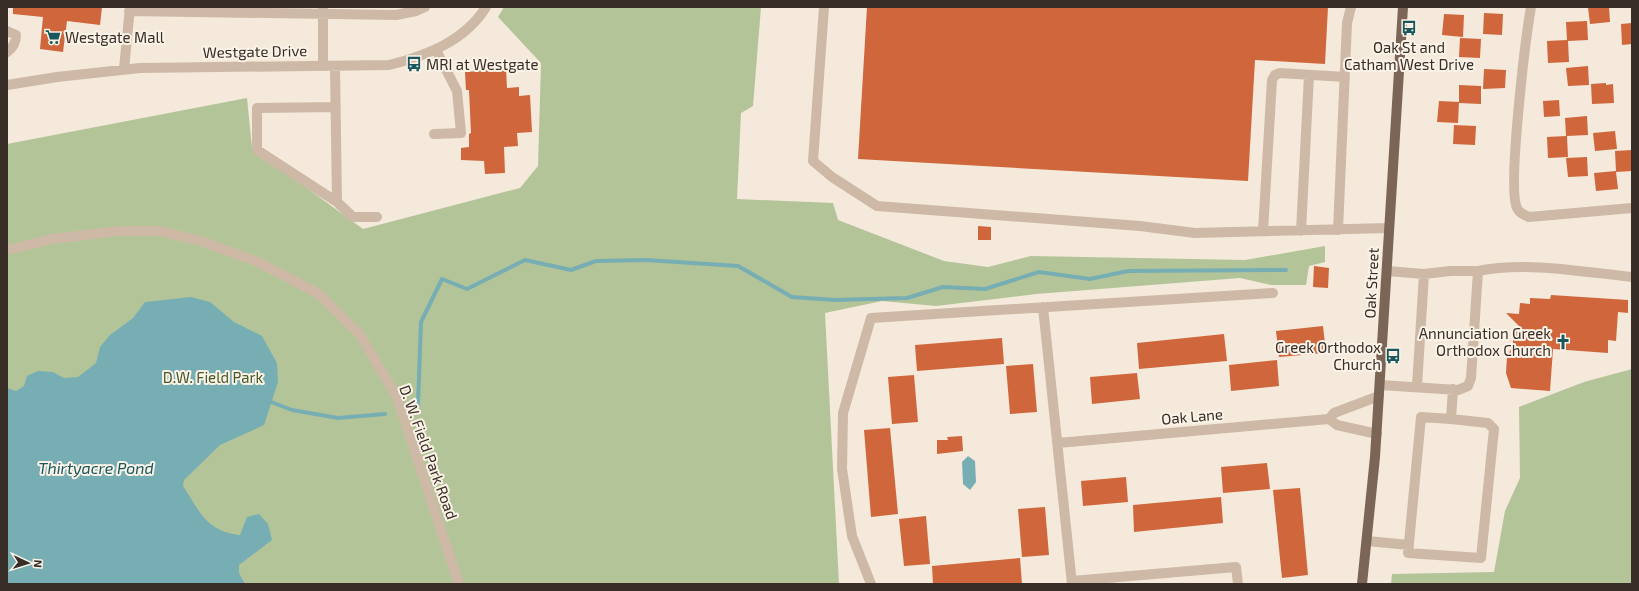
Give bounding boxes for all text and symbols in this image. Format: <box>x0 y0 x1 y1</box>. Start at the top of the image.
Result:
bus stop icon: Oak St and Catham West Drive <box>1400 19 1418 37</box>
supermarket icon: Westgate Mall <box>44 28 62 46</box>
place label: Westgate Mall <box>65 28 165 46</box>
place label: Oak St and Catham West Drive <box>1344 38 1474 73</box>
street label: Westgate Drive <box>203 41 307 61</box>
bus stop icon: MRI at Westgate <box>405 55 423 73</box>
place label: MRI at Westgate <box>426 55 538 73</box>
street label: Oak Street <box>1360 247 1382 319</box>
place label: Annunciation Greek Orthodox Church <box>1419 324 1551 359</box>
church icon: Annunciation Greek Orthodox Church <box>1554 333 1572 351</box>
place label: Greek Orthodox Church <box>1275 338 1381 373</box>
bus stop icon: Greek Orthodox Church <box>1384 347 1402 365</box>
park label: D.W. Field Park <box>163 368 264 386</box>
street label: D. W. Field Park Road <box>396 382 462 522</box>
street label: Oak Lane <box>1160 404 1224 428</box>
water label: Thirtyacre Pond <box>38 458 154 478</box>
north arrow <box>8 543 48 583</box>
text: N <box>32 559 45 568</box>

